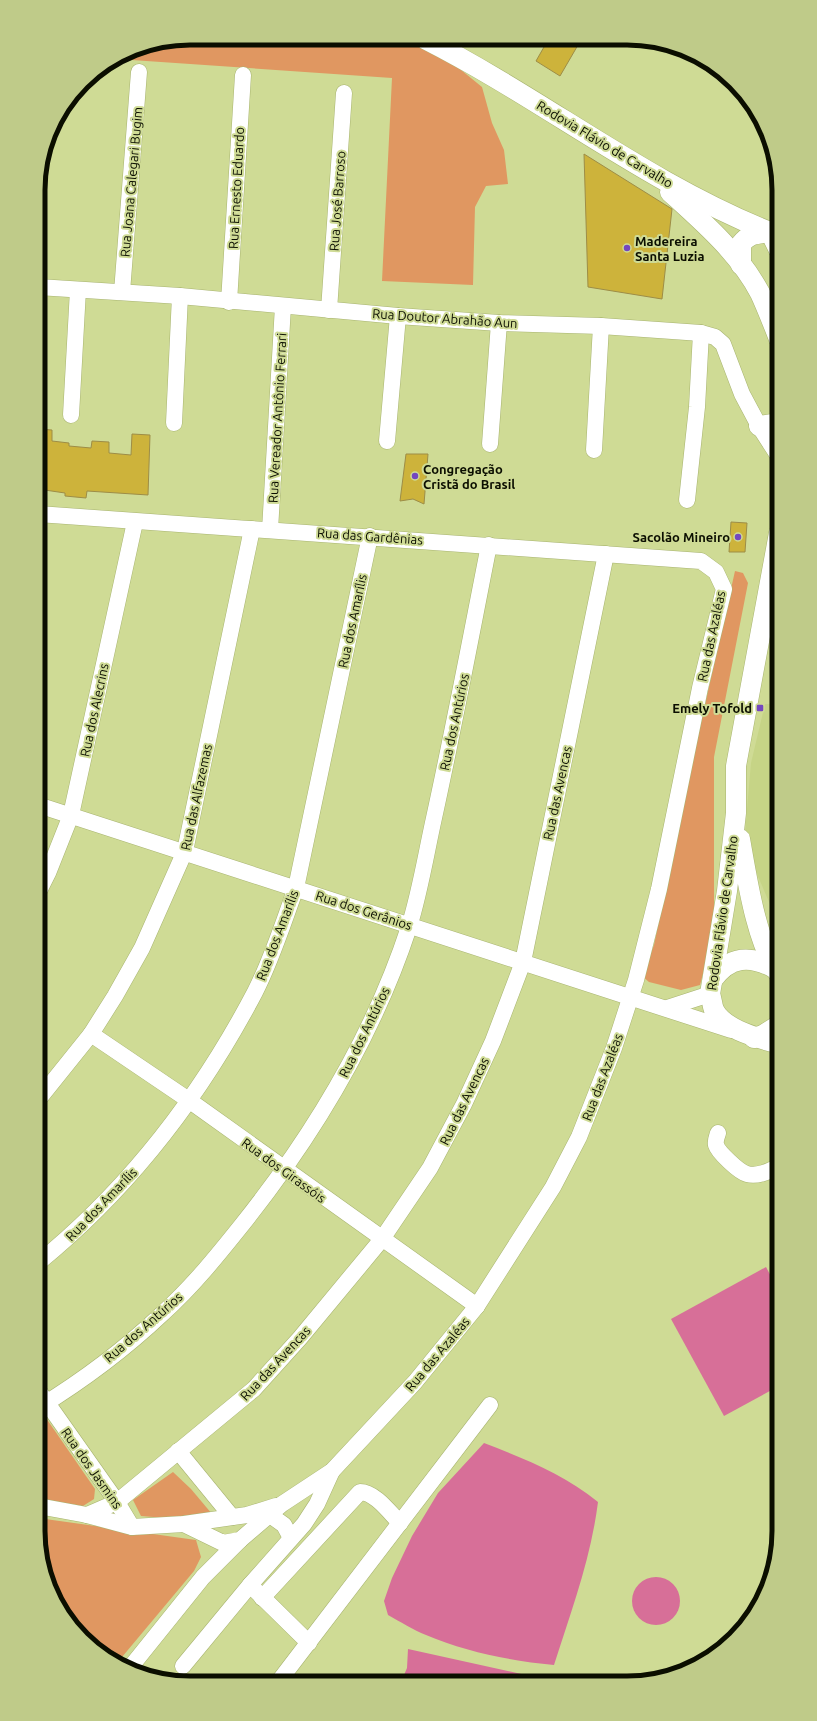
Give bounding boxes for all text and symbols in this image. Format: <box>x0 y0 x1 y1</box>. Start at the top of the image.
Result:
street label: Rodovia Flávio de Carvalho <box>534 98 676 190</box>
street label: Rua Joana Calegari Bugim <box>117 106 145 258</box>
street label: Rua Ernesto Eduardo <box>226 127 246 249</box>
street label: Rua José Barroso <box>327 150 347 252</box>
place label: Madereira Santa Luzia <box>635 234 705 263</box>
marker: Madereira Santa Luzia <box>622 243 632 253</box>
street label: Rua Doutor Abrahão Aun <box>372 306 518 330</box>
street label: Rua Vereador Antônio Ferrari <box>266 333 288 503</box>
place label: Congregação Cristã do Brasil <box>423 462 515 491</box>
marker: Congregação Cristã do Brasil <box>410 471 420 481</box>
street label: Rua das Gardênias <box>317 525 424 547</box>
place label: Sacolão Mineiro <box>632 530 730 544</box>
marker: Sacolão Mineiro <box>733 532 743 542</box>
street label: Rua dos Amarílis <box>335 572 369 669</box>
street label: Rua das Azaléas <box>695 589 728 683</box>
street label: Rua dos Alecrins <box>77 662 111 758</box>
street label: Rua dos Antúrios <box>437 672 471 772</box>
place label: Emely Tofold <box>672 701 752 715</box>
marker: Emely Tofold <box>755 703 765 713</box>
street label: Rua das Alfazemas <box>178 742 214 851</box>
street label: Rua das Avencas <box>540 744 574 841</box>
street label: Rodovia Flávio de Carvalho <box>704 835 740 991</box>
street label: Rua dos Amarílis <box>253 888 301 982</box>
street label: Rua dos Gerânios <box>314 888 414 932</box>
street label: Rua dos Antúrios <box>336 984 392 1079</box>
street label: Rua das Azaléas <box>579 1031 625 1123</box>
street label: Rua das Avencas <box>437 1055 491 1147</box>
street label: Rua dos Girassóis <box>239 1135 329 1205</box>
street label: Rua dos Amarílis <box>63 1164 140 1243</box>
street label: Rua dos Antúrios <box>101 1289 185 1365</box>
street label: Rua das Azaléas <box>402 1314 472 1394</box>
street label: Rua das Avencas <box>237 1323 313 1403</box>
street label: Rua dos Jasmins <box>59 1425 125 1511</box>

